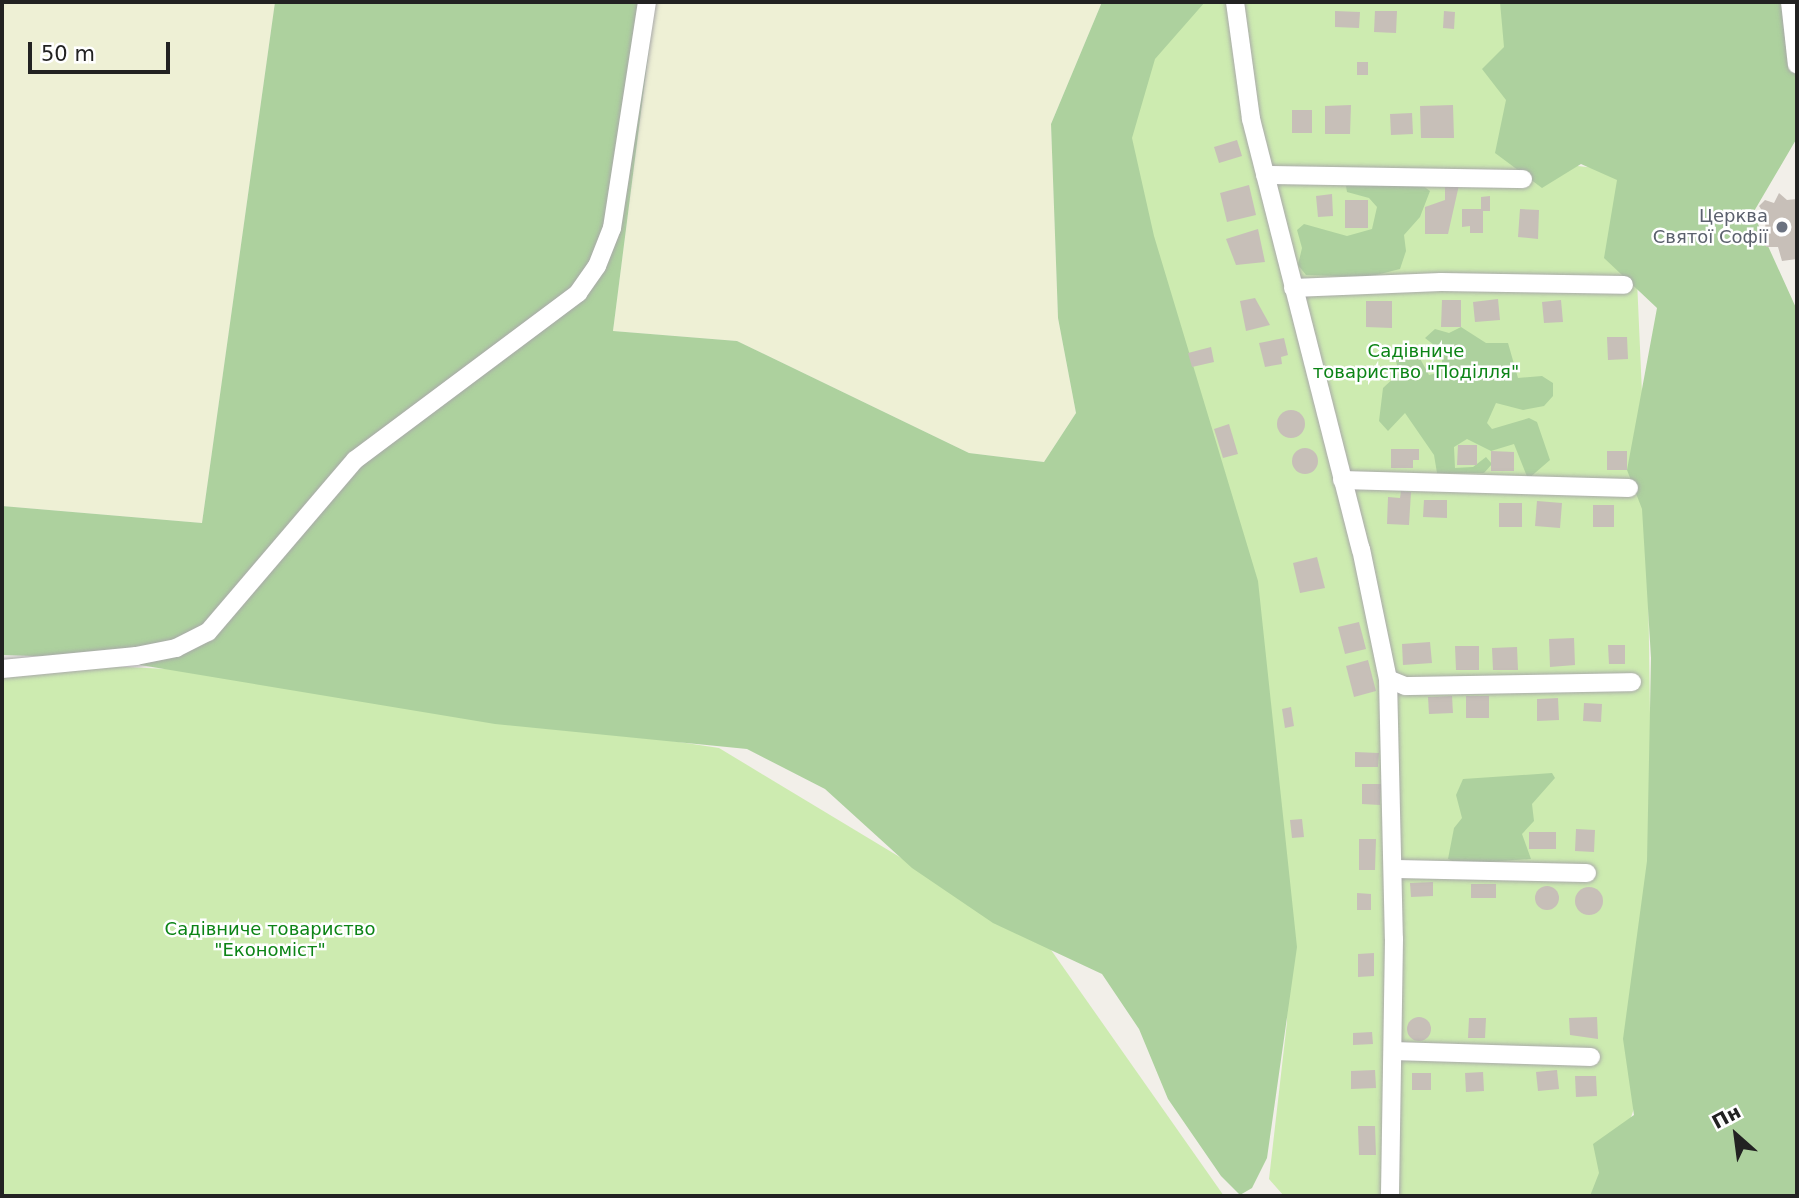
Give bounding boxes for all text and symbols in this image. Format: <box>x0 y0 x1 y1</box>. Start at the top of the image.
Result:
scale bar <box>32 28 173 72</box>
text: 50 m <box>41 42 95 66</box>
place label: Церква Святої Софії <box>1653 206 1768 248</box>
marker: Церква Святої Софії <box>1774 219 1790 235</box>
park label: Садівниче товариство "Поділля" <box>1313 341 1519 384</box>
park label: Садівниче товариство "Економіст" <box>165 919 375 962</box>
north arrow <box>1701 1100 1771 1170</box>
text: Пн <box>1708 1100 1744 1133</box>

